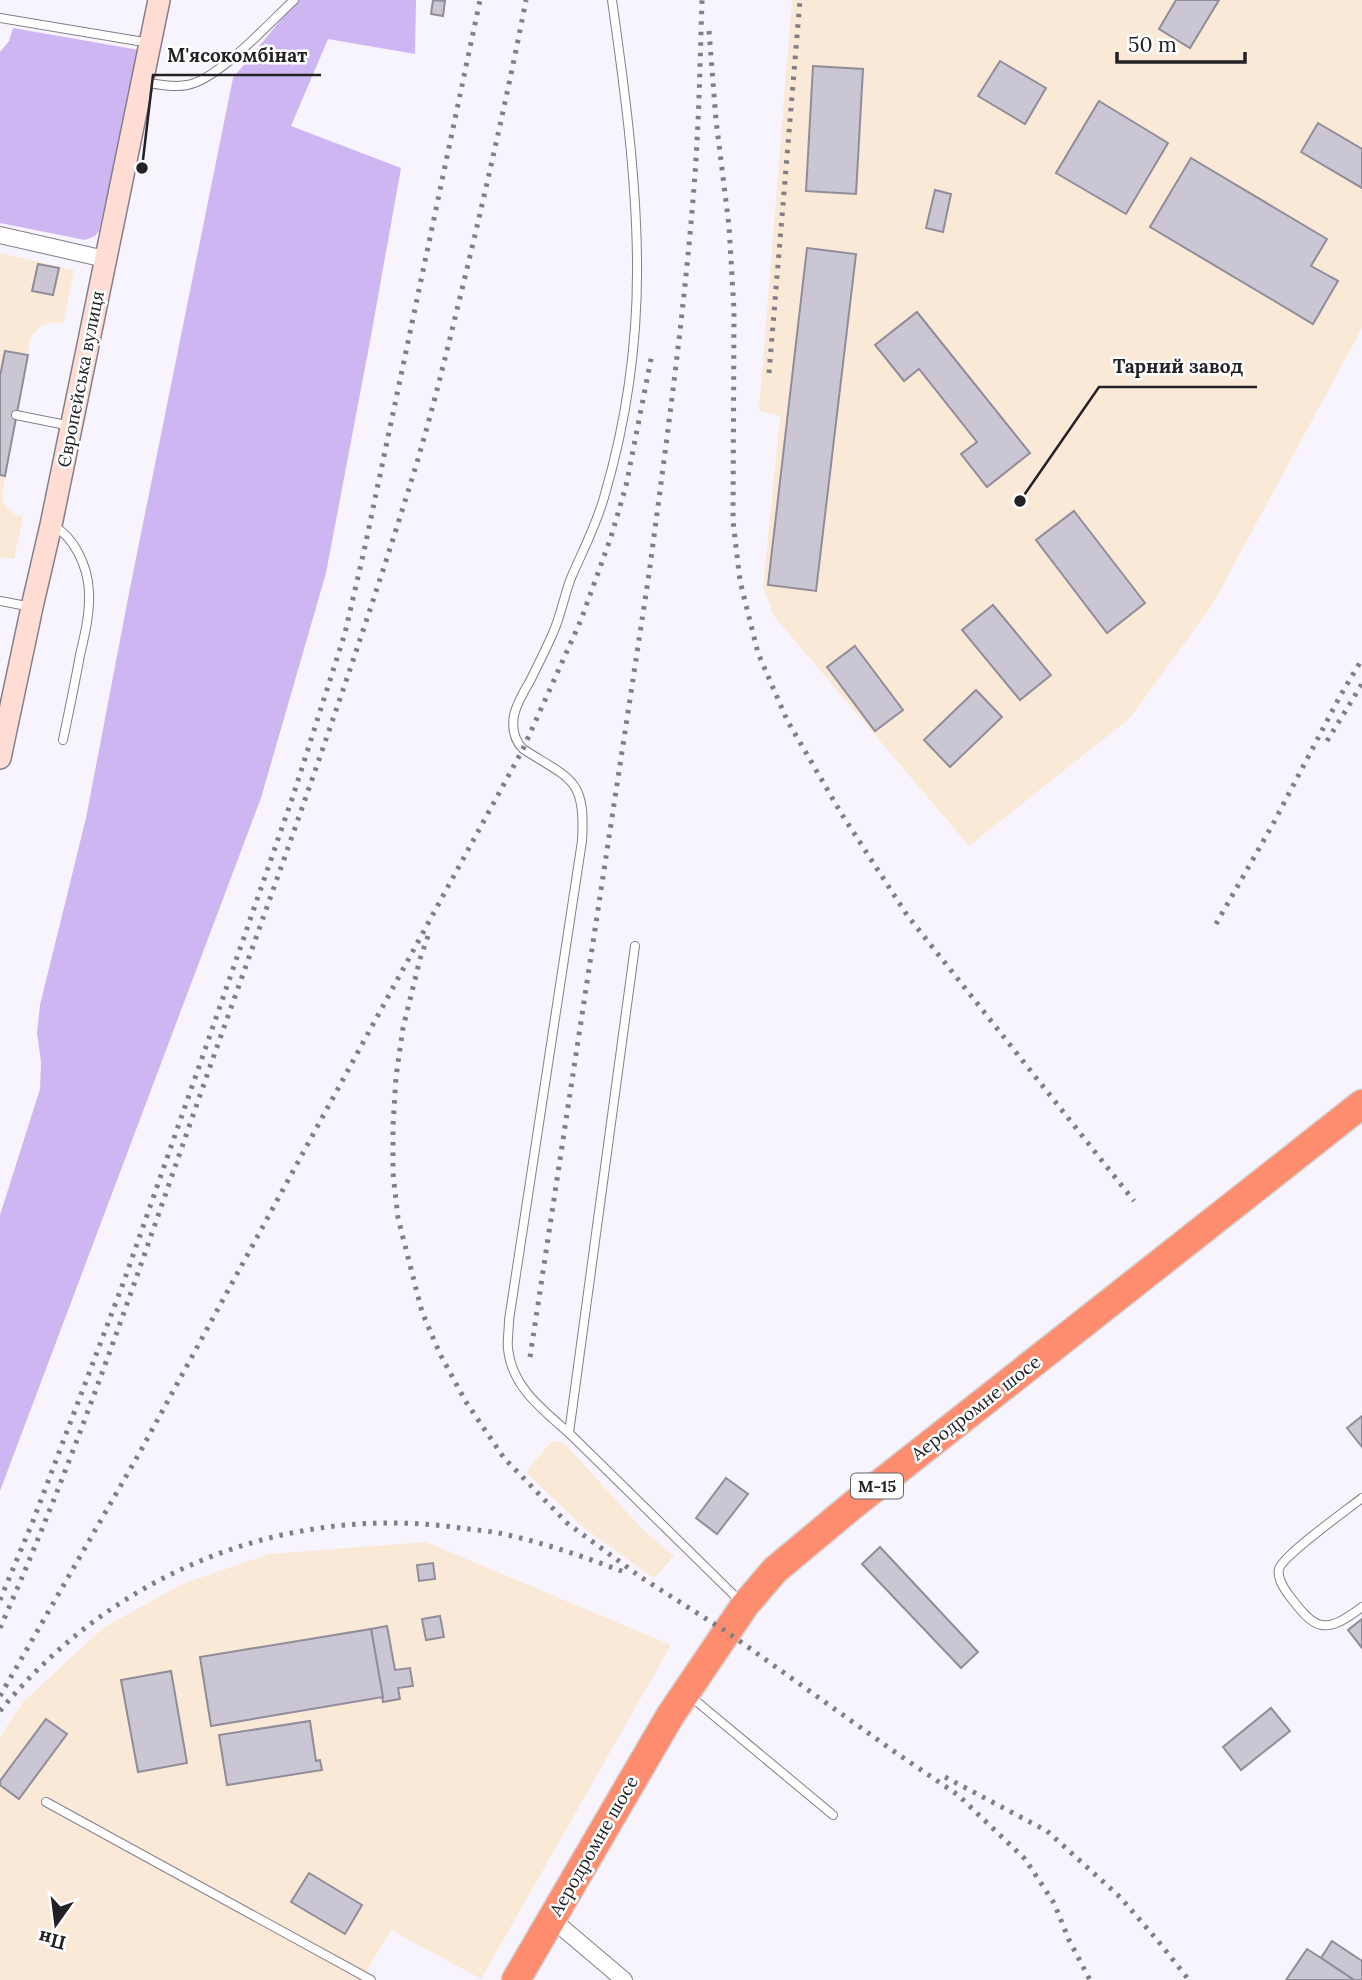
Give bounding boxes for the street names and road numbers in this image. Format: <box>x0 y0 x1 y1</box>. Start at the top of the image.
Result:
street label: Європейська вулиця <box>52 289 109 469</box>
street label: Аеродромне шосе <box>906 1350 1045 1466</box>
road number: М-15 <box>851 1474 903 1498</box>
street label: Аеродромне шосе <box>544 1771 643 1921</box>

